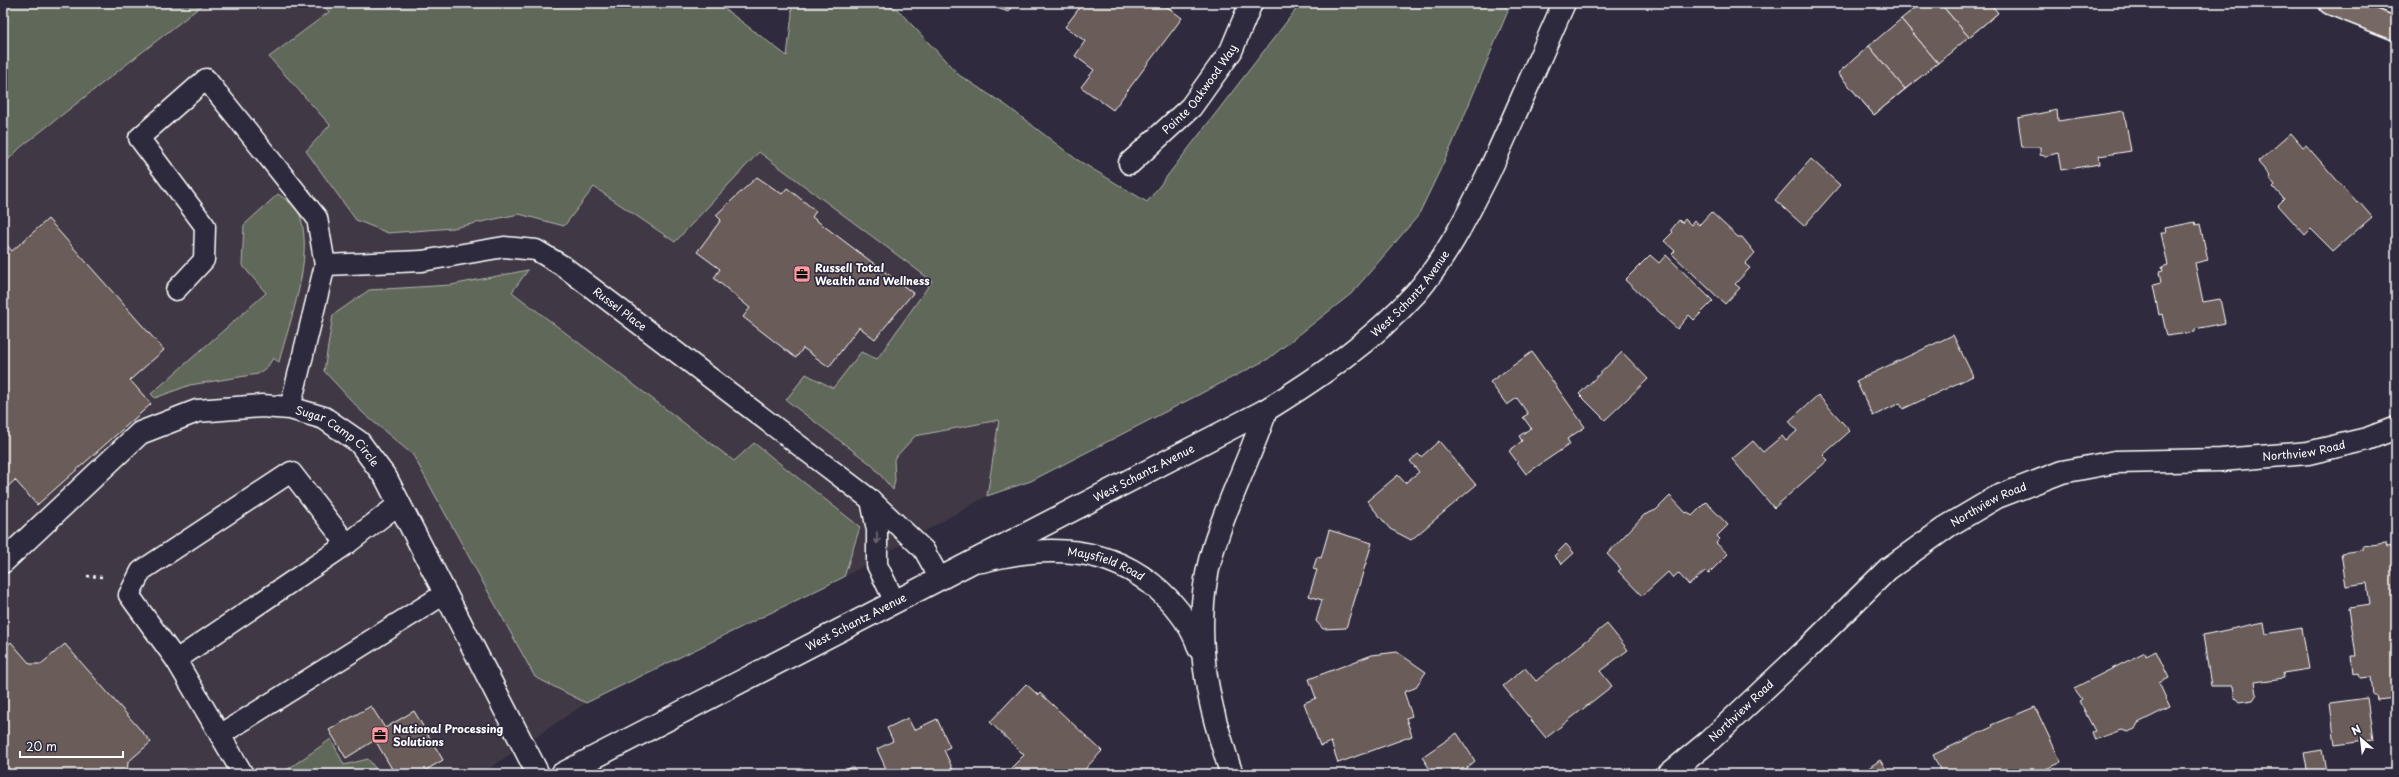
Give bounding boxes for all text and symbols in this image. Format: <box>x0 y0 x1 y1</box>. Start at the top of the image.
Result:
street label: Pointe Oakwood Way <box>1158 42 1241 138</box>
street label: West Schantz Avenue <box>1367 247 1453 341</box>
place label: Russell Total Wealth and Wellness <box>815 259 930 289</box>
office icon: Russell Total Wealth and Wellness <box>792 264 812 284</box>
street label: Russel Place <box>589 283 651 335</box>
street label: Sugar Camp Circle <box>293 401 384 470</box>
street label: Northview Road <box>2262 435 2347 465</box>
street label: West Schantz Avenue <box>1090 440 1197 506</box>
street label: Northview Road <box>1947 477 2029 531</box>
one-way arrow <box>873 531 881 544</box>
street label: Maysfield Road <box>1067 542 1148 585</box>
street label: West Schantz Avenue <box>802 588 909 655</box>
street label: Northview Road <box>1704 676 1777 745</box>
north arrow <box>2341 719 2381 759</box>
place label: National Processing Solutions <box>393 720 504 750</box>
text: N <box>2348 720 2364 739</box>
office icon: National Processing Solutions <box>370 725 390 745</box>
scale bar <box>20 733 123 759</box>
text: 20 m <box>26 737 57 755</box>

